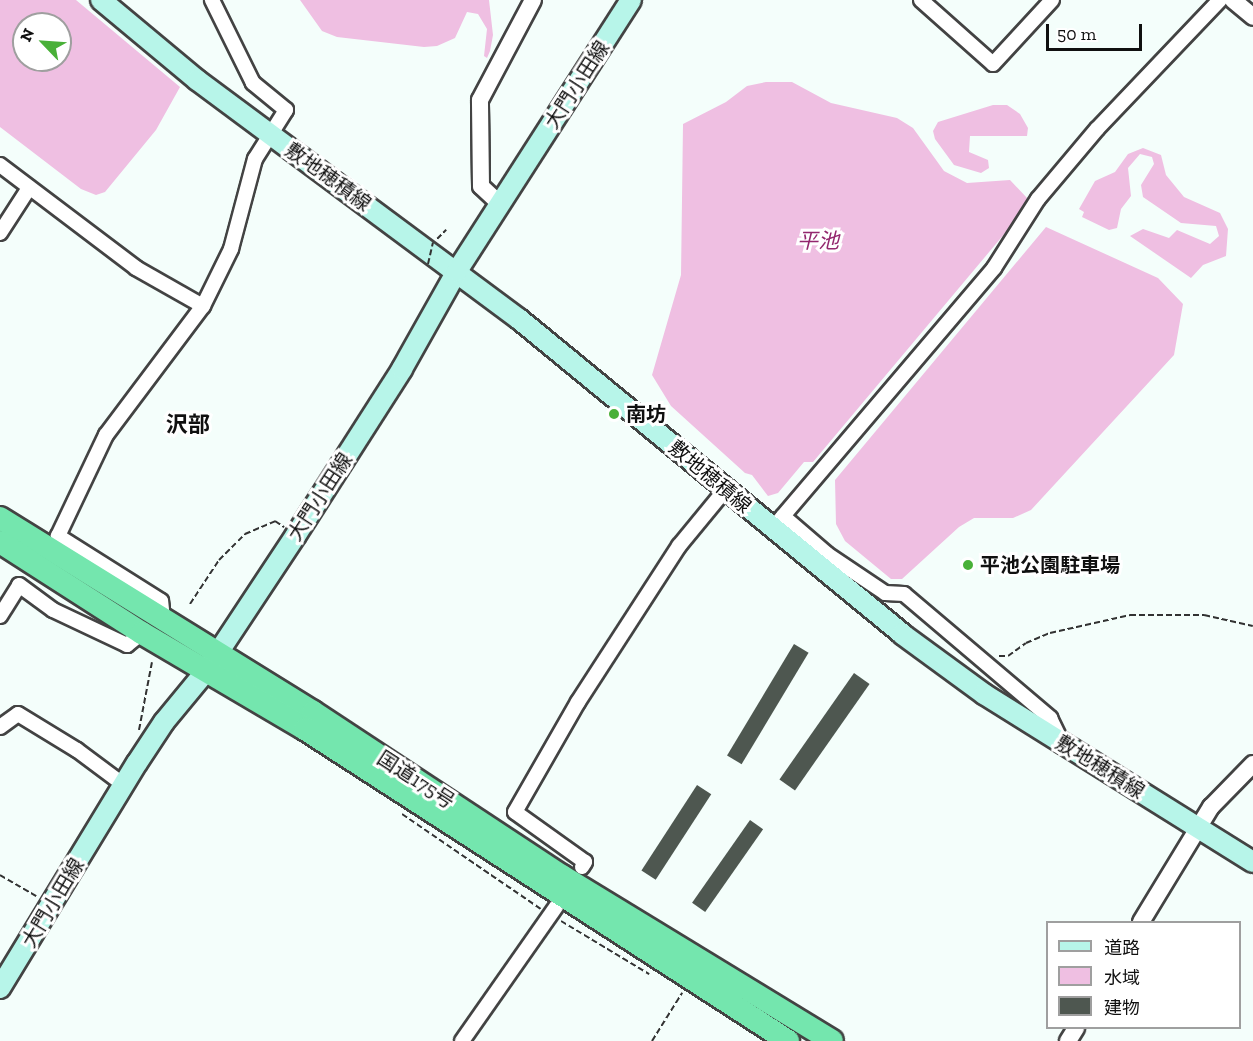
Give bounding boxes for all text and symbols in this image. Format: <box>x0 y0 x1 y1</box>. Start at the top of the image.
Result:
north arrow <box>12 12 72 72</box>
scale bar <box>1049 12 1145 50</box>
text: 50 m <box>1057 23 1096 45</box>
text: N <box>16 26 38 45</box>
street label: 大門小田線 <box>540 37 614 133</box>
street label: 敷地穂積線 <box>280 138 376 216</box>
water label: 平池 <box>797 228 839 254</box>
place label: 南坊 <box>626 402 666 426</box>
marker: 南坊 <box>607 407 621 421</box>
district label: 沢部 <box>166 412 210 438</box>
street label: 敷地穂積線 <box>664 436 756 518</box>
street label: 大門小田線 <box>283 449 357 545</box>
place label: 平池公園駐車場 <box>980 553 1120 577</box>
marker: 平池公園駐車場 <box>961 558 975 572</box>
street label: 敷地穂積線 <box>1051 730 1149 804</box>
street label: 国道175号 <box>373 746 459 814</box>
street label: 大門小田線 <box>17 854 89 952</box>
legend <box>1046 921 1241 1029</box>
text: 道路 <box>1104 937 1140 959</box>
text: 水域 <box>1104 967 1140 989</box>
text: 建物 <box>1104 997 1140 1019</box>

